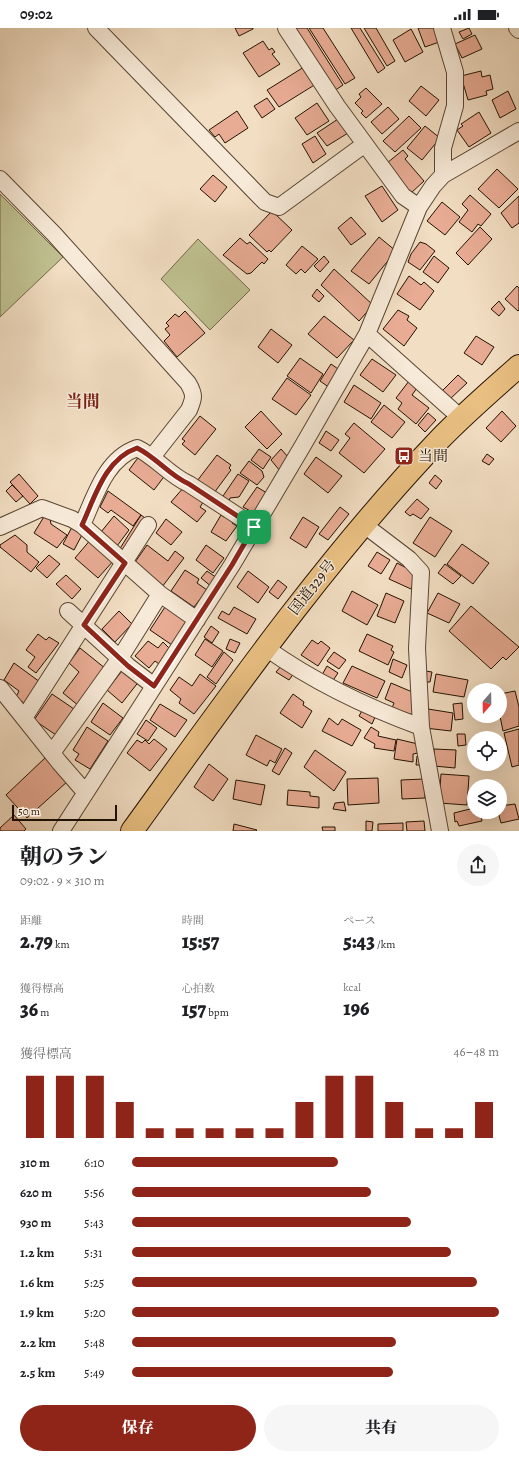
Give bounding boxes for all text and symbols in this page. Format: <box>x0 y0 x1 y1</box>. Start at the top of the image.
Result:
text: 09:02 <box>20 4 53 24</box>
district label: 当間 <box>66 390 100 413</box>
bus stop icon: 当間 <box>393 445 415 467</box>
place label: 当間 <box>418 446 448 466</box>
pin <box>237 510 271 544</box>
icon: arrive <box>243 516 265 538</box>
street label: 国道329号 <box>284 555 340 619</box>
north arrow <box>467 683 507 723</box>
map controls <box>467 683 507 819</box>
button: locate <box>467 731 507 771</box>
button: layers <box>467 779 507 819</box>
scale bar <box>12 803 117 822</box>
text: 50 m <box>18 804 40 819</box>
text: 朝のラン <box>20 842 108 872</box>
button: share <box>457 844 499 886</box>
text: 09:02 · 9 × 310 m <box>20 872 105 889</box>
text: 距離 <box>20 913 42 928</box>
text: 時間 <box>182 913 204 928</box>
text: ペース <box>343 913 376 928</box>
text: 2.79 <box>20 928 53 955</box>
text: 15:57 <box>182 928 219 955</box>
text: 5:43 <box>343 928 375 955</box>
text: km <box>53 937 70 952</box>
text: /km <box>375 937 395 952</box>
text: kcal <box>343 980 361 995</box>
text: 獲得標高 <box>20 981 64 996</box>
text: 心拍数 <box>182 981 215 996</box>
text: 196 <box>343 995 369 1022</box>
text: 36 <box>20 996 38 1023</box>
text: 157 <box>182 996 206 1023</box>
text: m <box>38 1005 50 1020</box>
text: bpm <box>206 1005 229 1020</box>
text: 46–48 m <box>454 1043 499 1060</box>
text: 獲得標高 <box>20 1045 72 1062</box>
text: 310 m <box>20 1154 50 1171</box>
text: 6:10 <box>84 1154 104 1171</box>
text: 620 m <box>20 1184 52 1201</box>
text: 5:56 <box>84 1184 104 1201</box>
text: 930 m <box>20 1214 51 1231</box>
text: 5:43 <box>84 1214 104 1231</box>
text: 1.2 km <box>20 1244 54 1261</box>
text: 5:31 <box>84 1244 103 1261</box>
text: 1.6 km <box>20 1274 54 1291</box>
text: 5:25 <box>84 1274 104 1291</box>
text: 1.9 km <box>20 1304 54 1321</box>
text: 5:20 <box>84 1304 106 1321</box>
text: 2.2 km <box>20 1334 56 1351</box>
text: 5:48 <box>84 1334 105 1351</box>
text: 2.5 km <box>20 1364 55 1381</box>
text: 5:49 <box>84 1364 105 1381</box>
button: 保存 <box>20 1405 256 1451</box>
button: 共有 <box>264 1405 499 1451</box>

